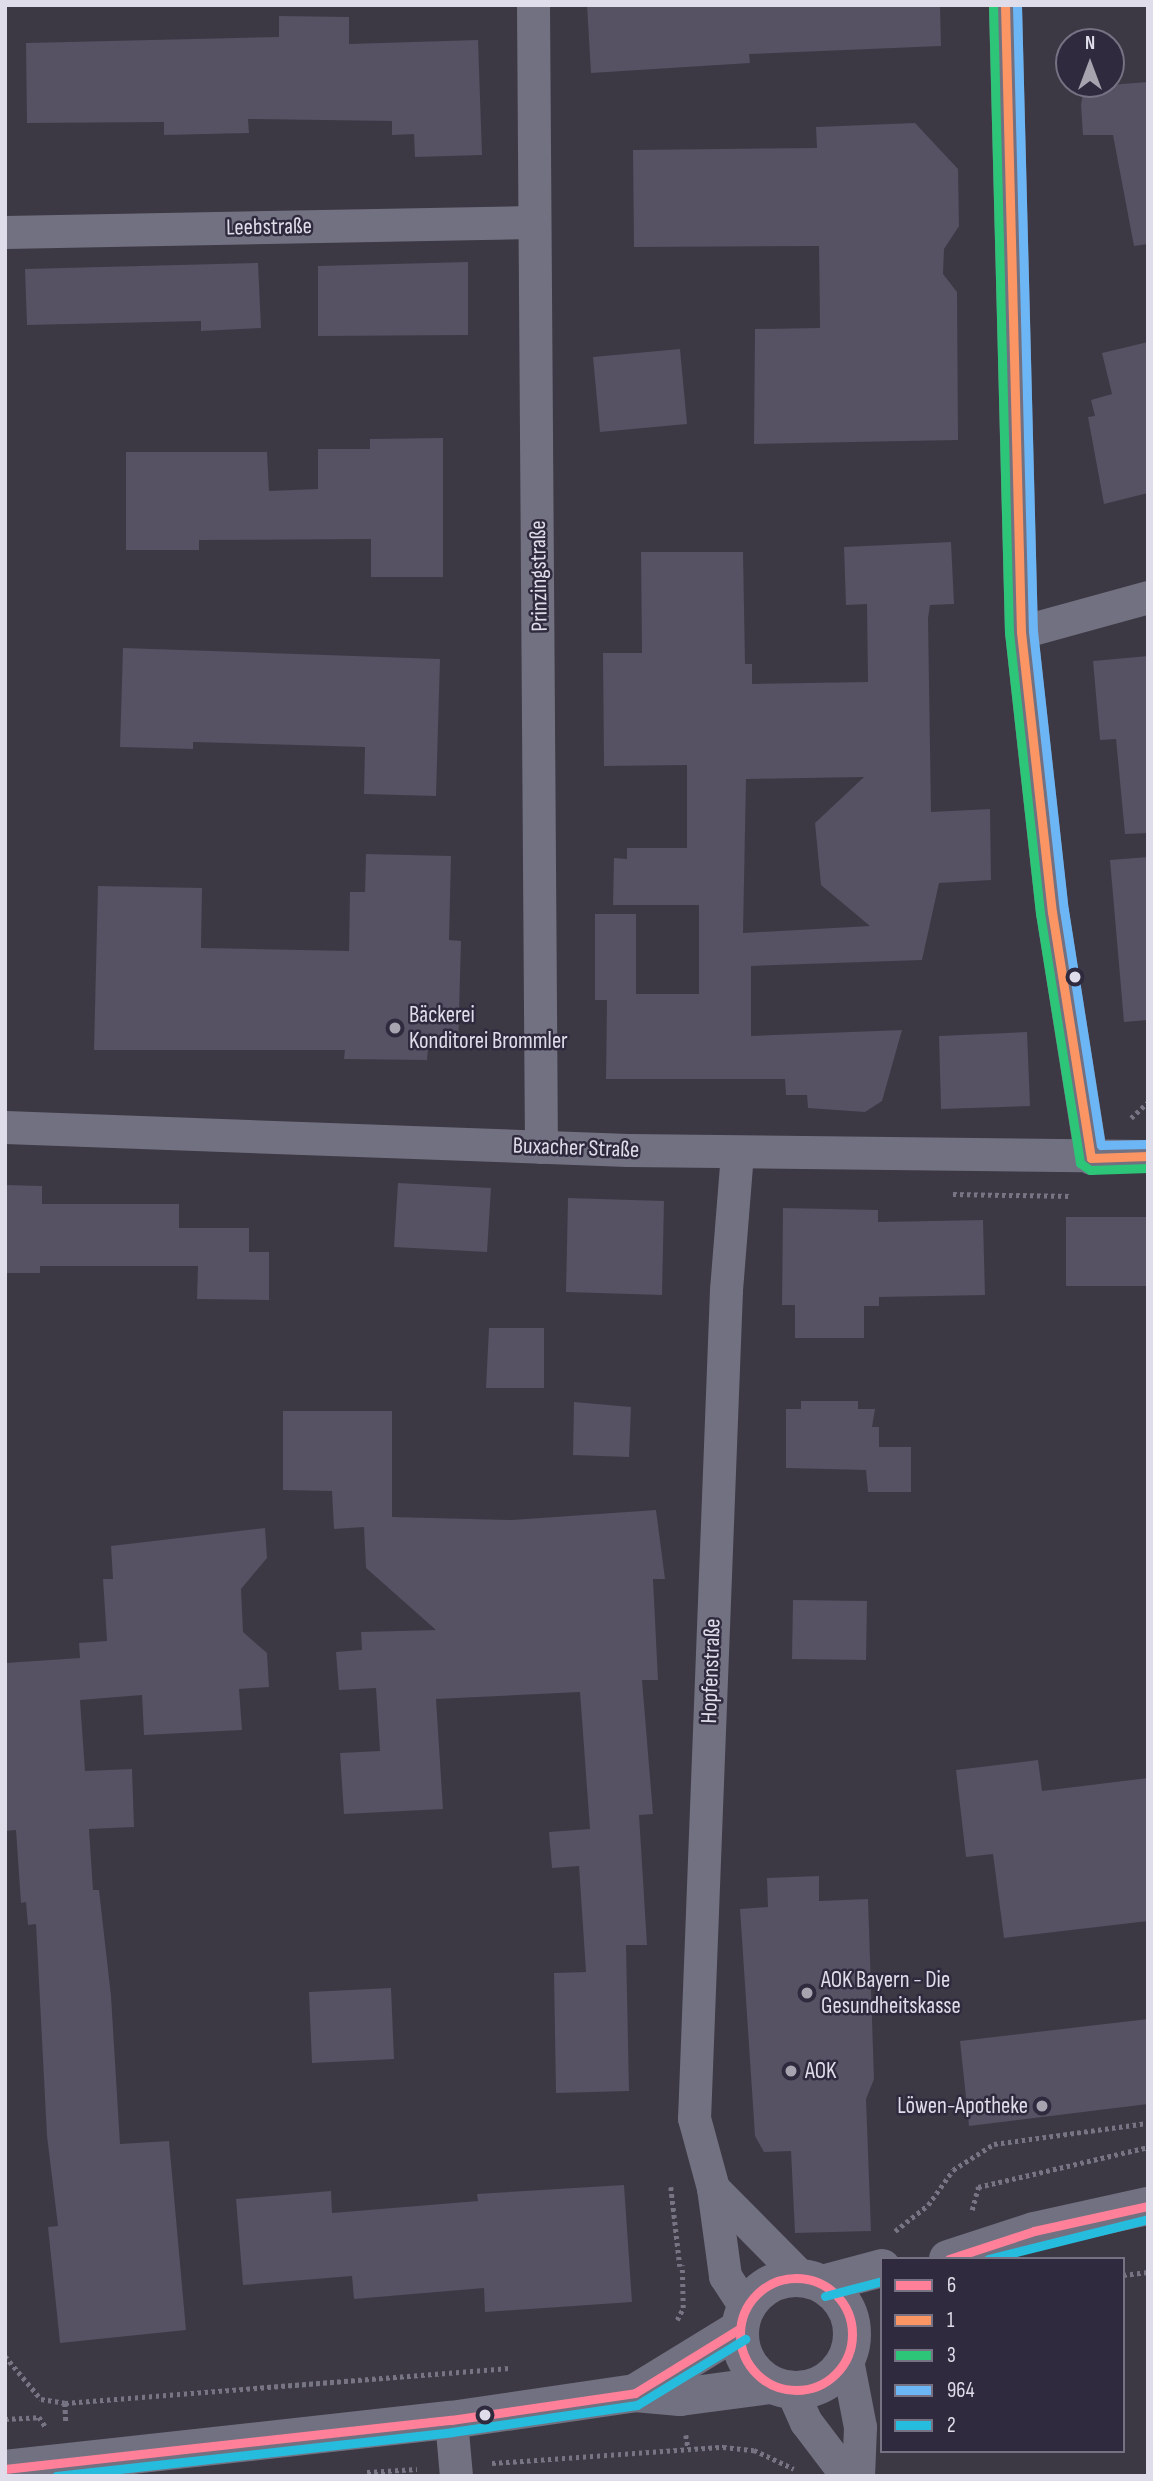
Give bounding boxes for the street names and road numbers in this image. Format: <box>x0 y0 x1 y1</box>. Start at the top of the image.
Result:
street label: Leebstraße <box>226 212 312 242</box>
street label: Prinzingstraße <box>524 520 554 632</box>
street label: Buxacher Straße <box>512 1132 640 1164</box>
street label: Hopfenstraße <box>695 1618 727 1724</box>

